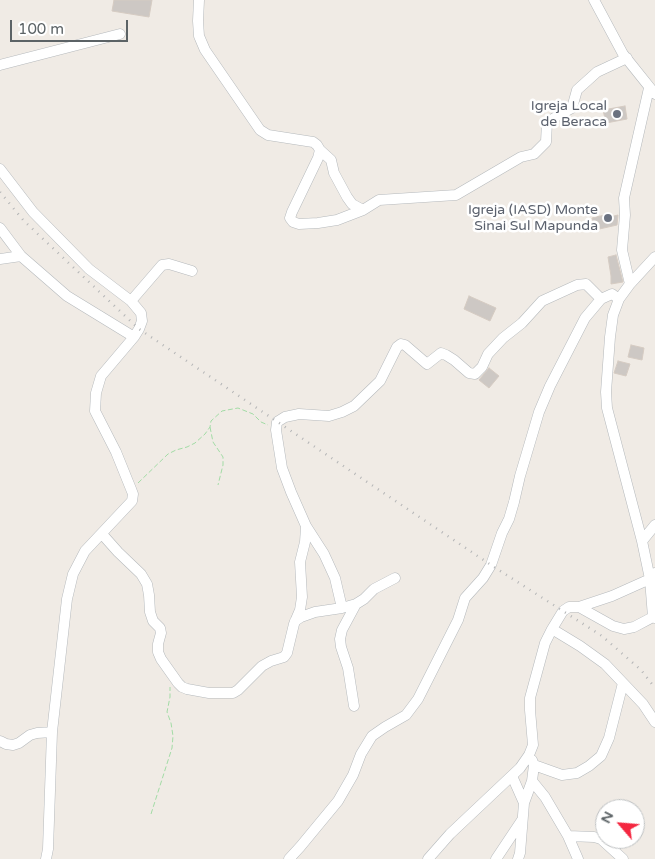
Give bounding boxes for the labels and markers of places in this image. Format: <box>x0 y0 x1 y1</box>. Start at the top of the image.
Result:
place label: Igreja Local de Beraca <box>531 98 607 130</box>
marker: Igreja Local de Beraca <box>611 108 623 120</box>
place label: Igreja (IASD) Monte Sinai Sul Mapunda <box>468 202 598 234</box>
marker: Igreja (IASD) Monte Sinai Sul Mapunda <box>602 212 614 224</box>

